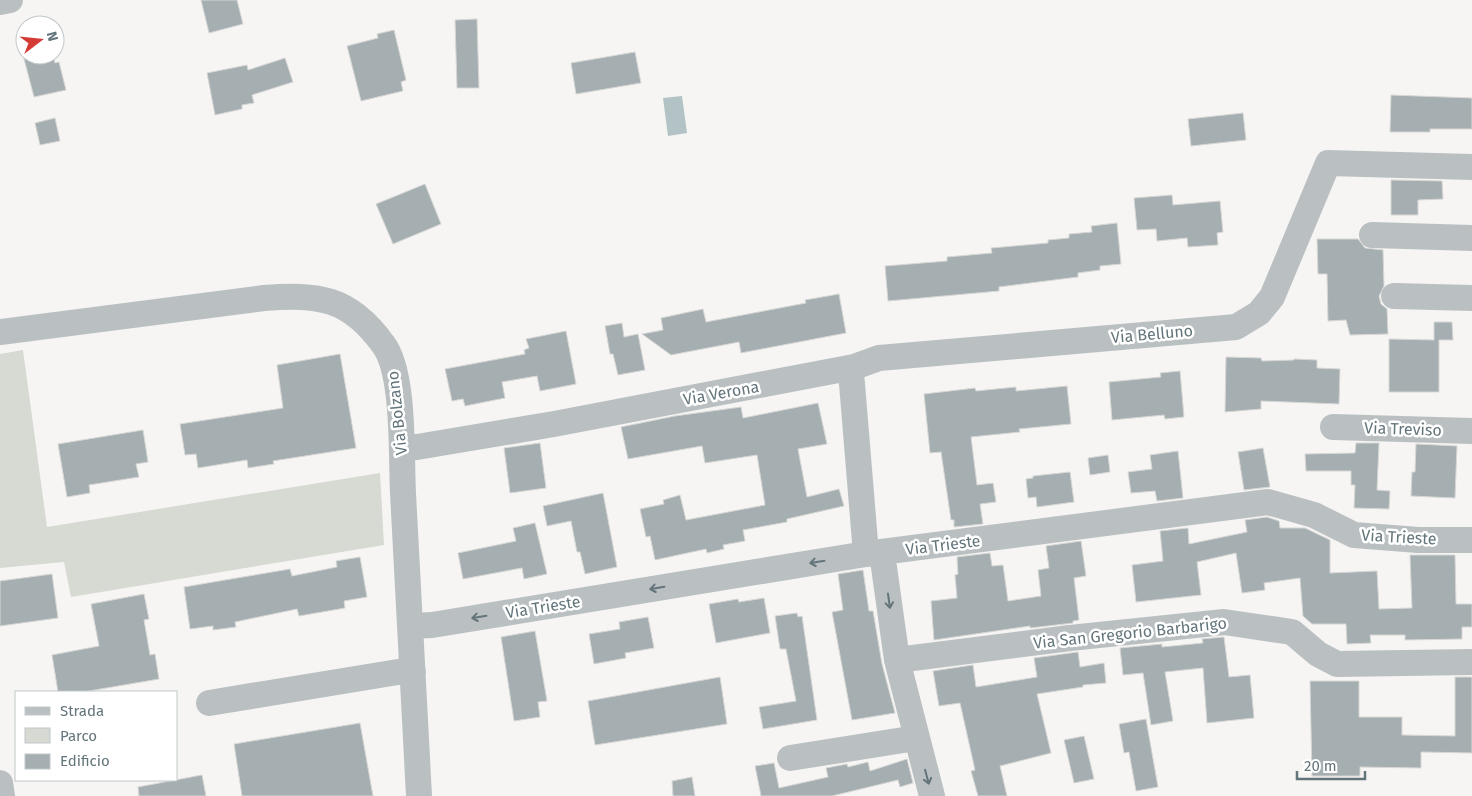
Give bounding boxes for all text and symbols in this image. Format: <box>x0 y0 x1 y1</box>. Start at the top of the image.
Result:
north arrow <box>15 15 65 65</box>
text: N <box>43 30 61 43</box>
street label: Via Belluno <box>1110 321 1194 347</box>
street label: Via Bolzano <box>383 370 411 456</box>
street label: Via Verona <box>682 377 760 409</box>
street label: Via Treviso <box>1364 418 1442 440</box>
street label: Via Trieste <box>1361 526 1437 548</box>
street label: Via Trieste <box>904 531 982 559</box>
one-way arrow <box>810 558 826 568</box>
one-way arrow <box>649 584 665 594</box>
street label: Via Trieste <box>504 592 582 622</box>
one-way arrow <box>884 593 894 609</box>
one-way arrow <box>472 612 488 622</box>
street label: Via San Gregorio Barbarigo <box>1032 613 1228 653</box>
legend <box>15 691 178 781</box>
text: Strada <box>60 702 104 720</box>
text: Parco <box>60 727 97 745</box>
scale bar <box>1297 748 1364 780</box>
text: Edificio <box>60 752 110 770</box>
text: 20 m <box>1304 757 1337 775</box>
one-way arrow <box>922 768 932 784</box>

